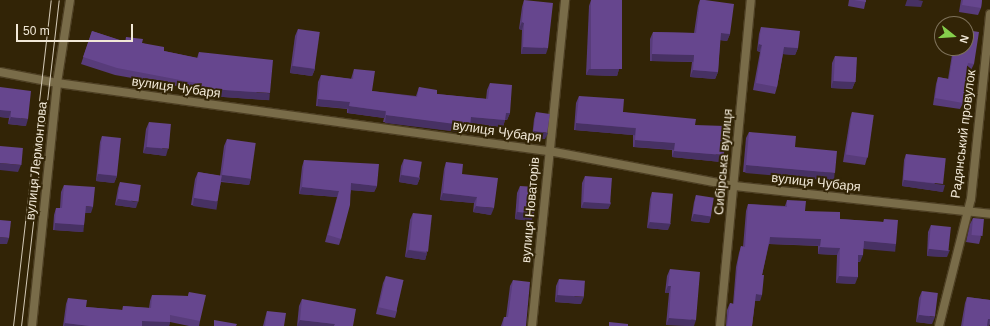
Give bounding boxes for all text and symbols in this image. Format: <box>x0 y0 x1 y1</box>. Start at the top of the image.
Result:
scale bar <box>18 16 135 42</box>
north arrow <box>934 16 974 56</box>
text: 50 m <box>23 24 50 38</box>
text: N <box>958 34 971 45</box>
street label: Радянський провулок <box>948 69 980 199</box>
street label: вулиця Чубаря <box>131 74 221 102</box>
street label: вулиця Лермонтова <box>23 101 51 221</box>
street label: Сибірська вулиця <box>712 108 736 216</box>
street label: вулиця Чубаря <box>452 118 542 146</box>
street label: вулиця Новаторів <box>519 156 543 264</box>
street label: вулиця Чубаря <box>771 171 861 195</box>

